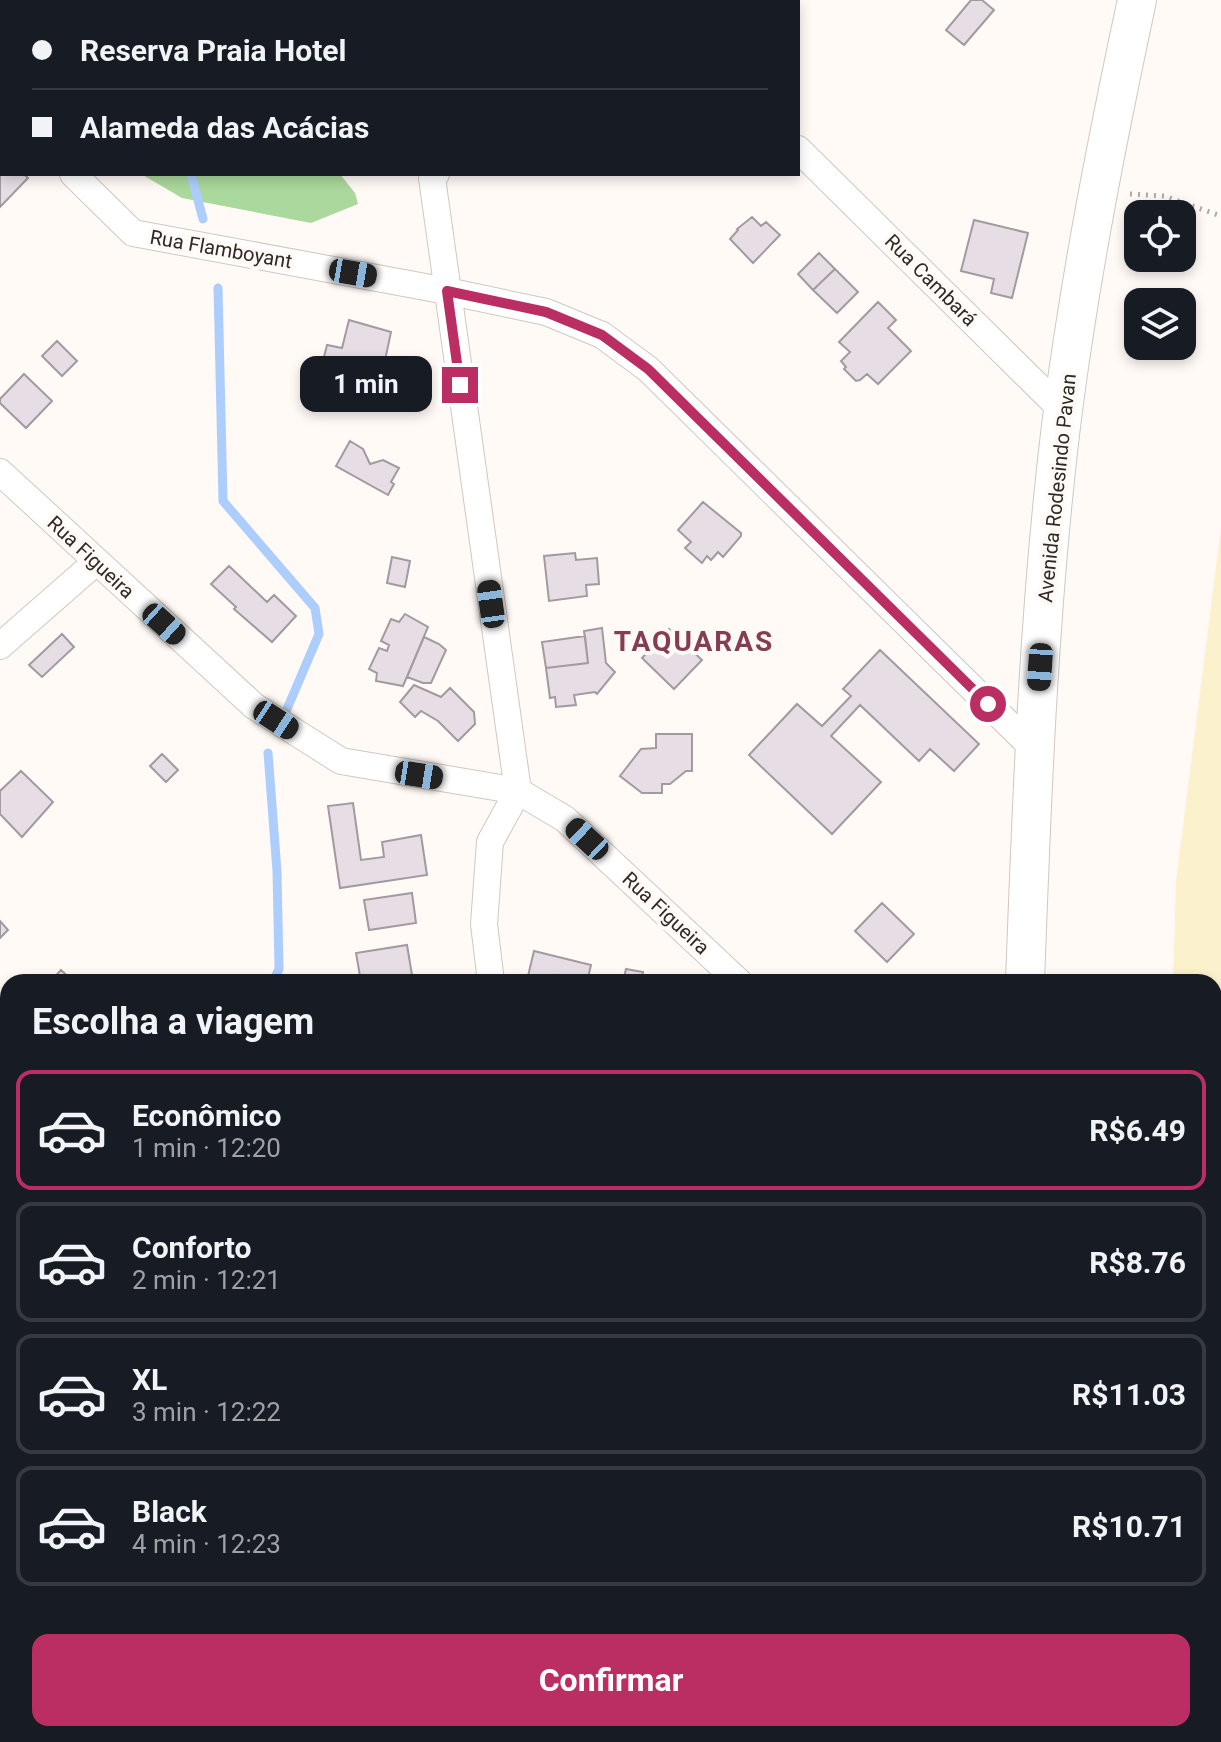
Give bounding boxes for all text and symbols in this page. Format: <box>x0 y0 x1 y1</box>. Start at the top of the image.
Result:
text: Reserva Praia Hotel <box>80 33 347 68</box>
text: Alameda das Acácias <box>80 110 369 145</box>
map controls <box>1124 200 1196 360</box>
button: locate <box>1124 200 1196 272</box>
street label: Rua Flamboyant <box>148 225 294 273</box>
street label: Rua Cambará <box>880 229 982 331</box>
car <box>327 257 379 289</box>
button: layers <box>1124 288 1196 360</box>
callout: 1 min <box>300 357 432 413</box>
route end <box>442 367 478 403</box>
text: 1 min <box>333 369 399 399</box>
street label: Avenida Rodesindo Pavan <box>1033 372 1081 604</box>
street label: Rua Figueira <box>43 511 139 603</box>
car <box>476 579 506 629</box>
car <box>138 599 190 649</box>
district label: TAQUARAS <box>614 625 774 658</box>
car <box>1026 642 1054 692</box>
route start <box>970 686 1006 722</box>
car <box>249 697 303 743</box>
car <box>393 759 445 791</box>
car <box>561 814 613 864</box>
street label: Rua Figueira <box>618 867 714 959</box>
text: Escolha a viagem <box>32 1001 314 1043</box>
icon: car <box>36 1094 108 1166</box>
text: Econômico <box>132 1098 281 1133</box>
text: R$6.49 <box>1089 1113 1186 1148</box>
text: 1 min · 12:20 <box>132 1133 281 1163</box>
icon: car <box>36 1226 108 1298</box>
text: Conforto <box>132 1230 251 1265</box>
text: R$8.76 <box>1089 1245 1186 1280</box>
text: 2 min · 12:21 <box>132 1265 281 1295</box>
icon: car <box>36 1358 108 1430</box>
text: XL <box>132 1362 167 1397</box>
text: R$11.03 <box>1072 1377 1186 1412</box>
text: 3 min · 12:22 <box>132 1397 281 1427</box>
icon: car <box>36 1490 108 1562</box>
text: Black <box>132 1494 207 1529</box>
text: R$10.71 <box>1072 1509 1186 1544</box>
text: 4 min · 12:23 <box>132 1529 281 1559</box>
button: Confirmar <box>32 1634 1190 1726</box>

